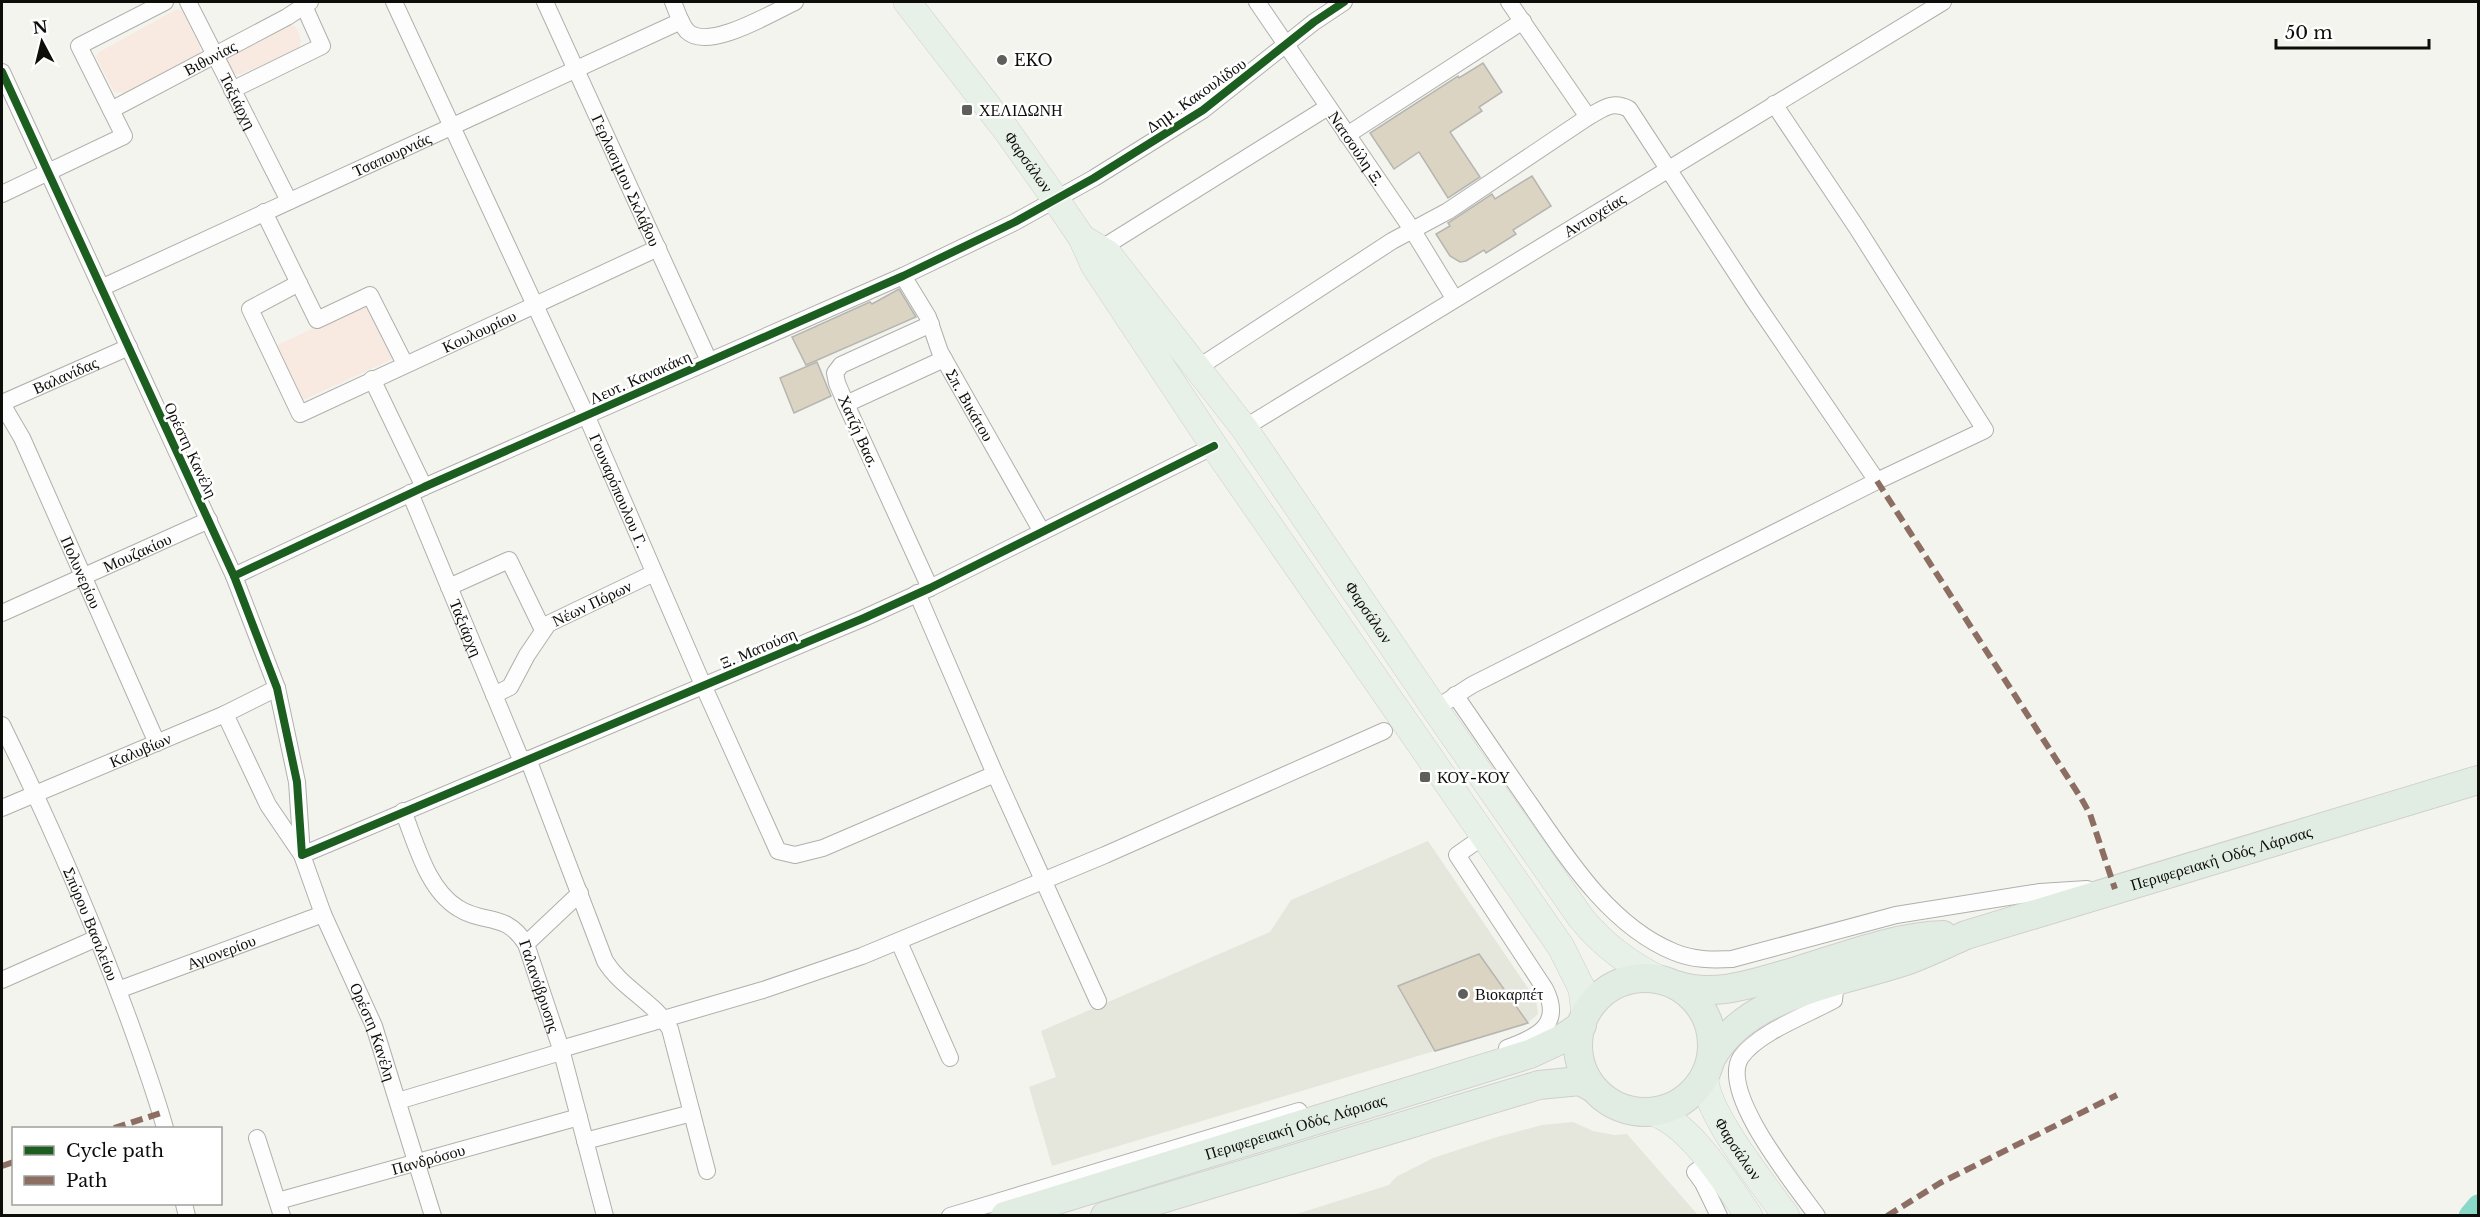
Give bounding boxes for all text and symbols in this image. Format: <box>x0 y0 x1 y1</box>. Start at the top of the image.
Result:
north arrow <box>12 12 72 72</box>
scale bar <box>2276 12 2429 50</box>
text: N <box>31 16 49 38</box>
text: 50 m <box>2285 22 2333 44</box>
street label: Βιθυνίας <box>180 35 240 80</box>
place label: EKO <box>1014 50 1053 70</box>
marker: EKO <box>995 53 1009 67</box>
street label: Δημ. Κακουλίδου <box>1142 53 1250 137</box>
street label: Ταξιάρχη <box>216 70 261 132</box>
place label: ΧΕΛΙΔΩΝΗ <box>979 100 1063 120</box>
marker: ΧΕΛΙΔΩΝΗ <box>960 103 974 117</box>
street label: Νατσούλη Ξ. <box>1324 107 1389 189</box>
street label: Γερλασιμου Σκλάβου <box>588 111 665 249</box>
street label: Τσαπουρνιάς <box>349 127 435 181</box>
street label: Φαρσάλων <box>1000 127 1057 196</box>
street label: Αντιοχείας <box>1559 188 1629 241</box>
street label: Κουλουρίου <box>439 305 519 357</box>
street label: Λευτ. Κανακάκη <box>586 346 694 408</box>
street label: Βαλανίδας <box>30 352 101 398</box>
street label: Σπ. Βικάτου <box>942 365 998 445</box>
street label: Χατζή Βασ. <box>834 392 884 470</box>
street label: Ορέστη Κανέλη <box>160 399 222 501</box>
street label: Γουναρόπουλου Γ. <box>585 430 652 551</box>
street label: Μουζακίου <box>100 528 174 576</box>
street label: Πολυνερίου <box>57 533 106 611</box>
street label: Νέων Πόρων <box>549 575 635 631</box>
street label: Φαρσάλων <box>1341 577 1397 647</box>
street label: Ταξιάρχη <box>445 596 487 659</box>
street label: Ξ. Ματούση <box>717 623 799 673</box>
street label: Καλυβίων <box>106 728 174 772</box>
place label: ΚΟΥ-ΚΟΥ <box>1437 767 1510 787</box>
marker: ΚΟΥ-ΚΟΥ <box>1418 770 1432 784</box>
street label: Περιφερειακή Οδός Λάρισας <box>2128 821 2315 895</box>
street label: Σπύρου Βασιλείου <box>59 864 123 983</box>
street label: Αγιονερίου <box>184 930 258 974</box>
street label: Γαλανόβρυσης <box>515 937 565 1035</box>
street label: Ορέστη Κανέλη <box>346 979 400 1083</box>
place label: Βιοκαρπέτ <box>1475 984 1544 1004</box>
marker: Βιοκαρπέτ <box>1456 987 1470 1001</box>
street label: Περιφερειακή Οδός Λάρισας <box>1202 1089 1389 1164</box>
street label: Φαρσάλων <box>1711 1114 1766 1184</box>
legend <box>12 1127 222 1205</box>
street label: Πανδρόσου <box>389 1139 467 1179</box>
text: Cycle path <box>66 1140 164 1162</box>
text: Path <box>66 1170 107 1192</box>

